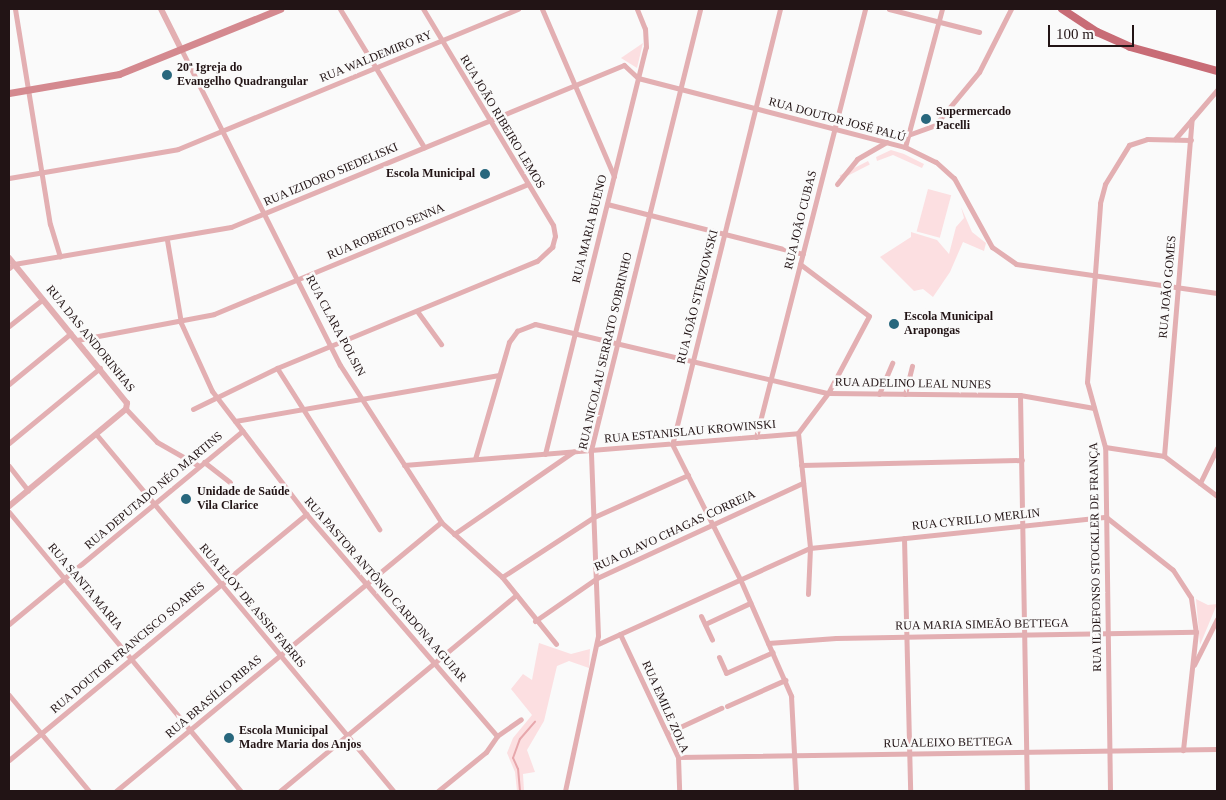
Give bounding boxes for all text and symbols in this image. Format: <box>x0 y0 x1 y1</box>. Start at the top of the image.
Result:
scale bar <box>1051 15 1137 47</box>
text: 100 m <box>1056 26 1094 42</box>
street label: RUA WALDEMIRO RY <box>317 28 435 86</box>
street label: RUA JOÃO RIBEIRO LEMOS <box>456 52 548 192</box>
place label: 20ª Igreja do Evangelho Quadrangular <box>177 61 308 89</box>
marker: 20ª Igreja do Evangelho Quadrangular <box>161 69 173 81</box>
street label: RUA DOUTOR JOSÉ PALÚ <box>767 95 907 145</box>
place label: Supermercado Pacelli <box>936 105 1011 133</box>
marker: Supermercado Pacelli <box>920 113 932 125</box>
street label: RUA IZIDORO SIEDELISKI <box>261 140 401 210</box>
place label: Escola Municipal <box>386 167 475 181</box>
marker: Escola Municipal <box>479 168 491 180</box>
street label: RUA JOÃO CUBAS <box>782 169 820 271</box>
street label: RUA MARIA BUENO <box>569 173 611 285</box>
street label: RUA ROBERTO SENNA <box>325 201 447 263</box>
street label: RUA JOÃO STENZOWSKI <box>674 228 722 366</box>
street label: RUA JOÃO GOMES <box>1156 235 1180 339</box>
street label: RUA NICOLAU SERRATO SOBRINHO <box>576 251 636 451</box>
street label: RUA CLARA POLSIN <box>302 272 368 380</box>
street label: RUA DAS ANDORINHAS <box>42 282 138 396</box>
place label: Escola Municipal Arapongas <box>904 310 993 338</box>
marker: Escola Municipal Arapongas <box>888 318 900 330</box>
street label: RUA ADELINO LEAL NUNES <box>834 375 992 393</box>
street label: RUA ESTANISLAU KROWINSKI <box>603 417 777 447</box>
street label: RUA DEPUTADO NÉO MARTINS <box>82 429 226 553</box>
street label: RUA ILDEFONSO STOCKLER DE FRANÇA <box>1087 442 1105 672</box>
place label: Unidade de Saúde Vila Clarice <box>197 485 290 513</box>
street label: RUA OLAVO CHAGAS CORREIA <box>592 487 758 575</box>
marker: Unidade de Saúde Vila Clarice <box>179 492 193 506</box>
street label: RUA PASTOR ANTÔNIO CARDONA AGUIAR <box>300 494 470 686</box>
street label: RUA CYRILLO MERLIN <box>911 506 1041 534</box>
street label: RUA SANTA MARIA <box>44 540 126 634</box>
street label: RUA ELOY DE ASSIS FABRIS <box>195 540 309 672</box>
street label: RUA DOUTOR FRANCISCO SOARES <box>48 579 208 717</box>
street label: RUA MARIA SIMEÃO BETTEGA <box>894 616 1070 634</box>
street label: RUA BRASÍLIO RIBAS <box>163 652 265 742</box>
street label: RUA EMILE ZOLA <box>638 658 692 756</box>
place label: Escola Municipal Madre Maria dos Anjos <box>239 724 362 752</box>
marker: Escola Municipal Madre Maria dos Anjos <box>223 732 235 744</box>
street label: RUA ALEIXO BETTEGA <box>883 735 1013 751</box>

